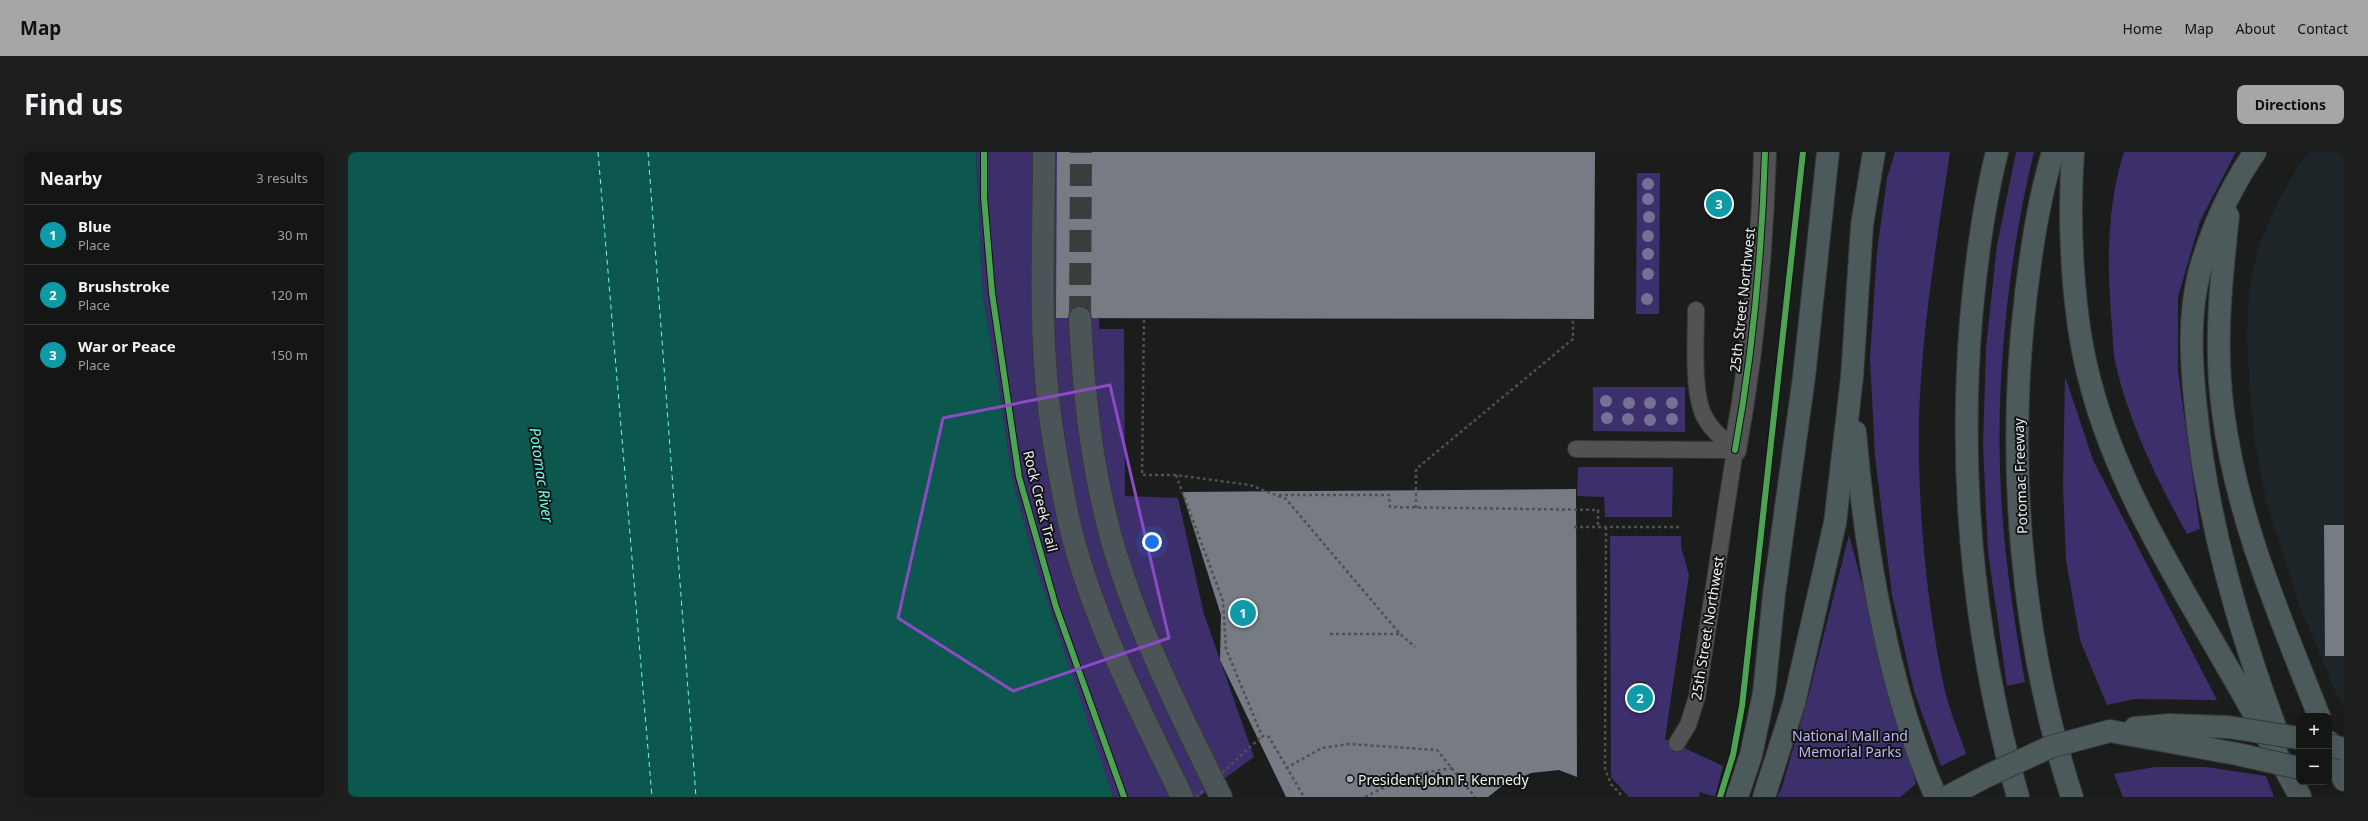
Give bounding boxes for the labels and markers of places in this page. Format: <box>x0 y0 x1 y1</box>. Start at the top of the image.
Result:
pin: 3 <box>1706 189 1732 219</box>
pin: 1 <box>1230 598 1256 628</box>
pin: 2 <box>1627 683 1653 713</box>
place label: President John F. Kennedy <box>1358 770 1529 789</box>
marker: President John F. Kennedy <box>1345 774 1355 784</box>

